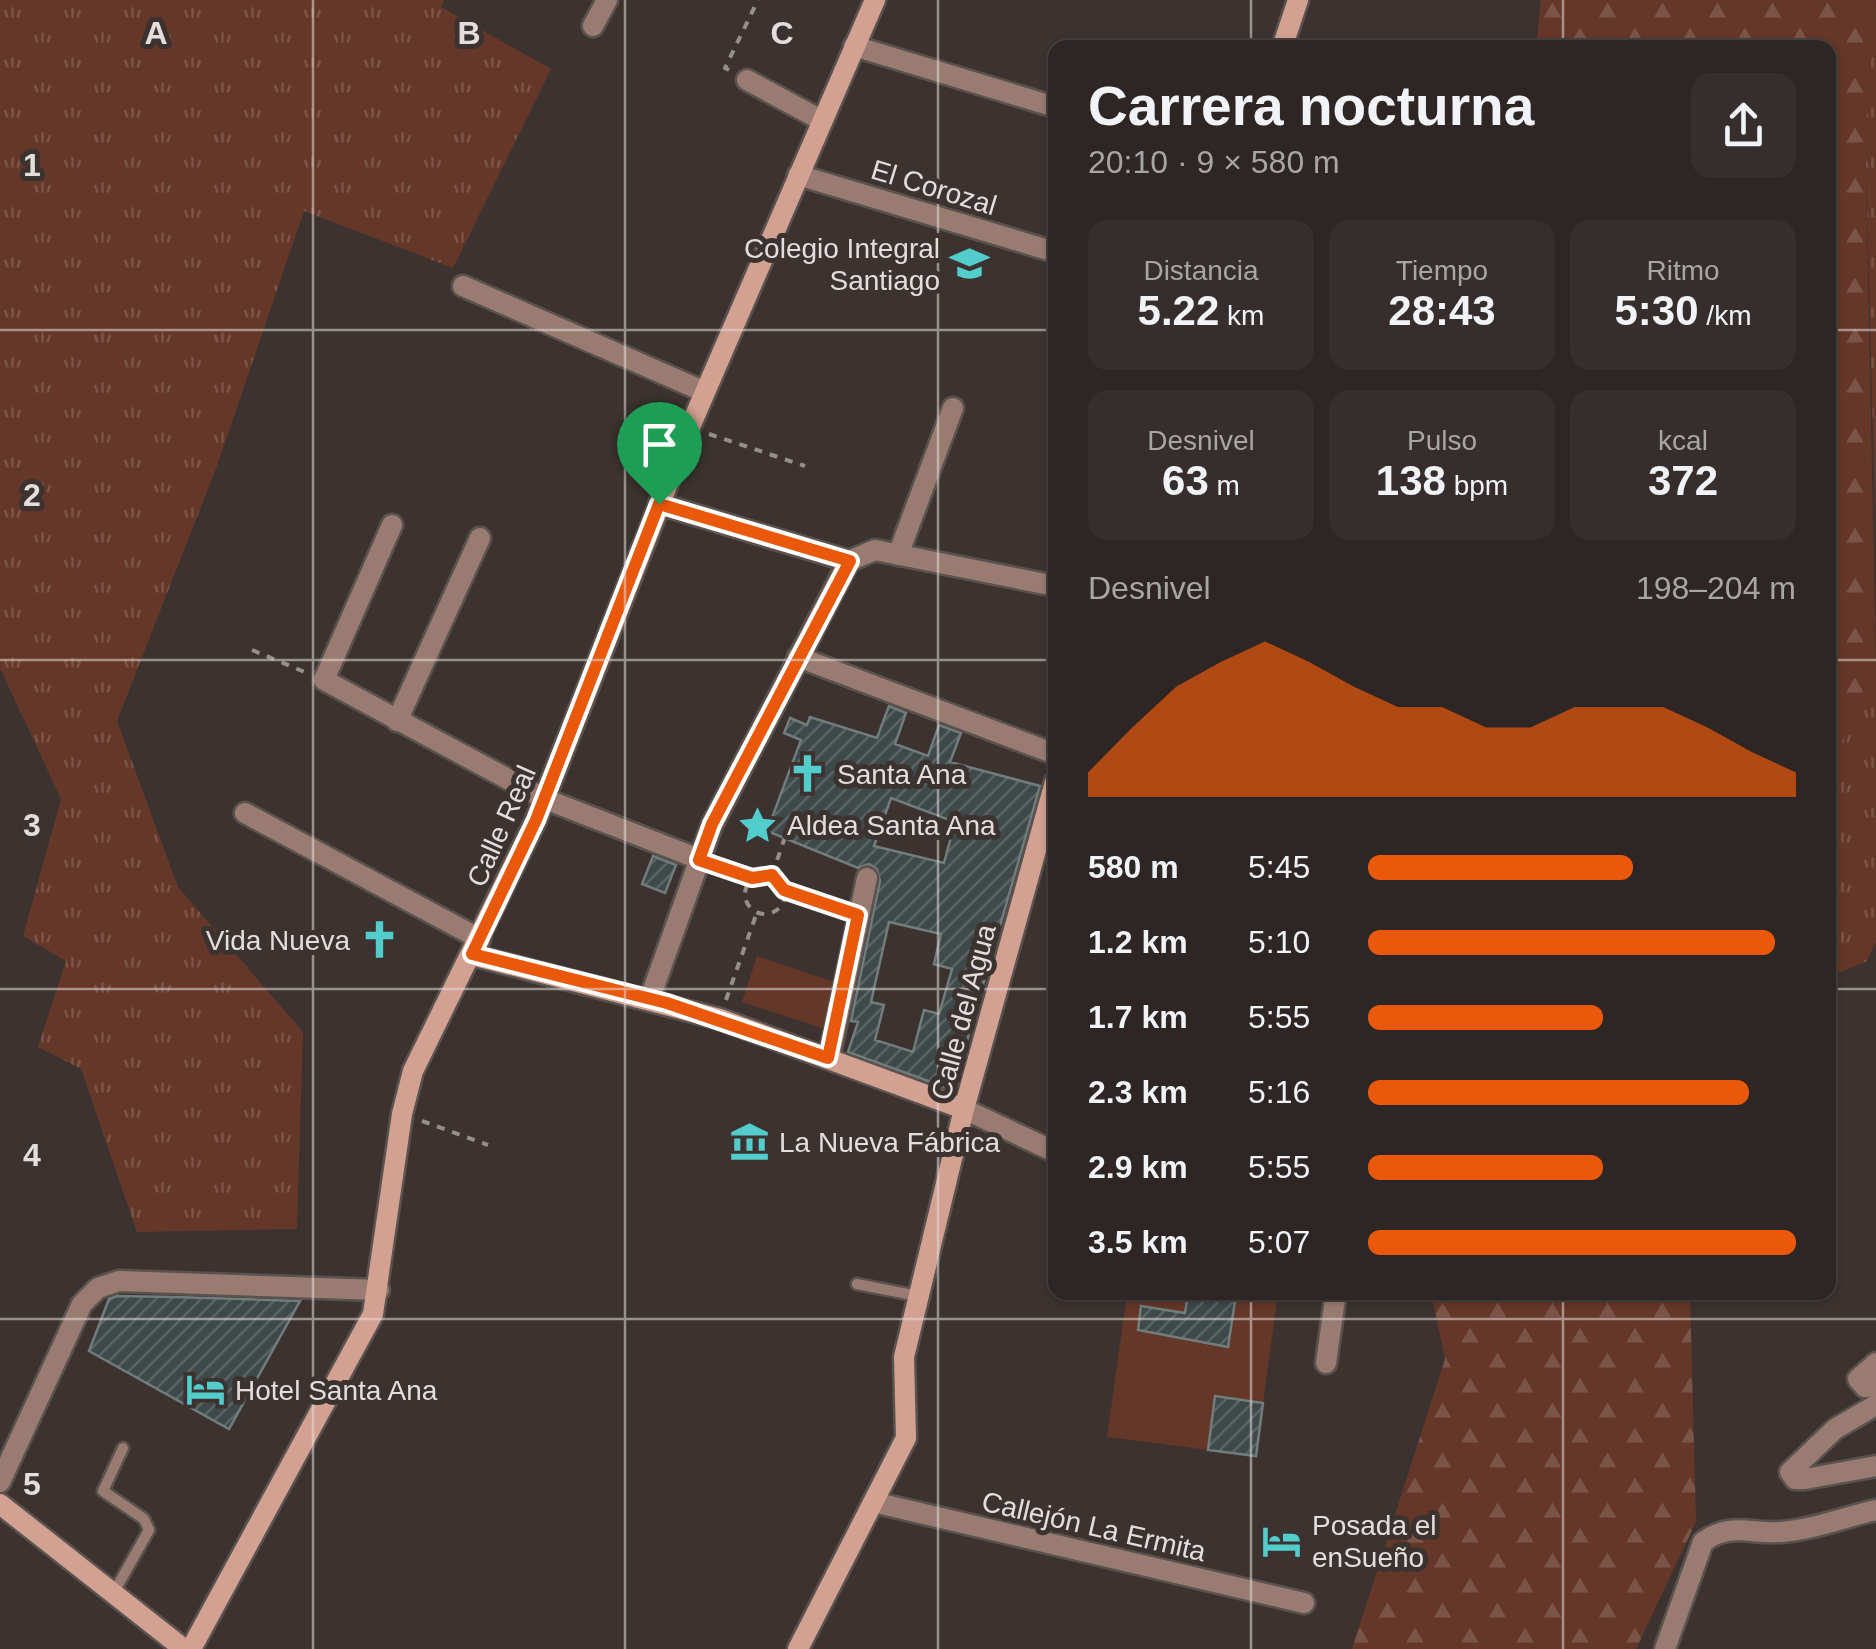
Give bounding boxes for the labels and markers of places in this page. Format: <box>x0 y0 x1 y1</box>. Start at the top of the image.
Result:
place label: Colegio Integral Santiago <box>744 233 940 296</box>
school or university icon: Colegio Integral Santiago <box>949 243 991 285</box>
pin <box>617 402 702 505</box>
church icon: Santa Ana <box>786 753 828 795</box>
place label: Santa Ana <box>837 759 967 790</box>
place icon: Aldea Santa Ana <box>736 804 778 846</box>
place label: Aldea Santa Ana <box>787 810 996 841</box>
church icon: Vida Nueva <box>359 919 401 961</box>
place label: Vida Nueva <box>206 925 350 956</box>
museum icon: La Nueva Fábrica <box>728 1121 770 1163</box>
place label: La Nueva Fábrica <box>779 1127 1000 1158</box>
hotel icon: Hotel Santa Ana <box>184 1369 226 1411</box>
place label: Hotel Santa Ana <box>235 1375 438 1406</box>
place label: Posada el enSueño <box>1312 1510 1437 1573</box>
hotel icon: Posada el enSueño <box>1261 1520 1303 1562</box>

